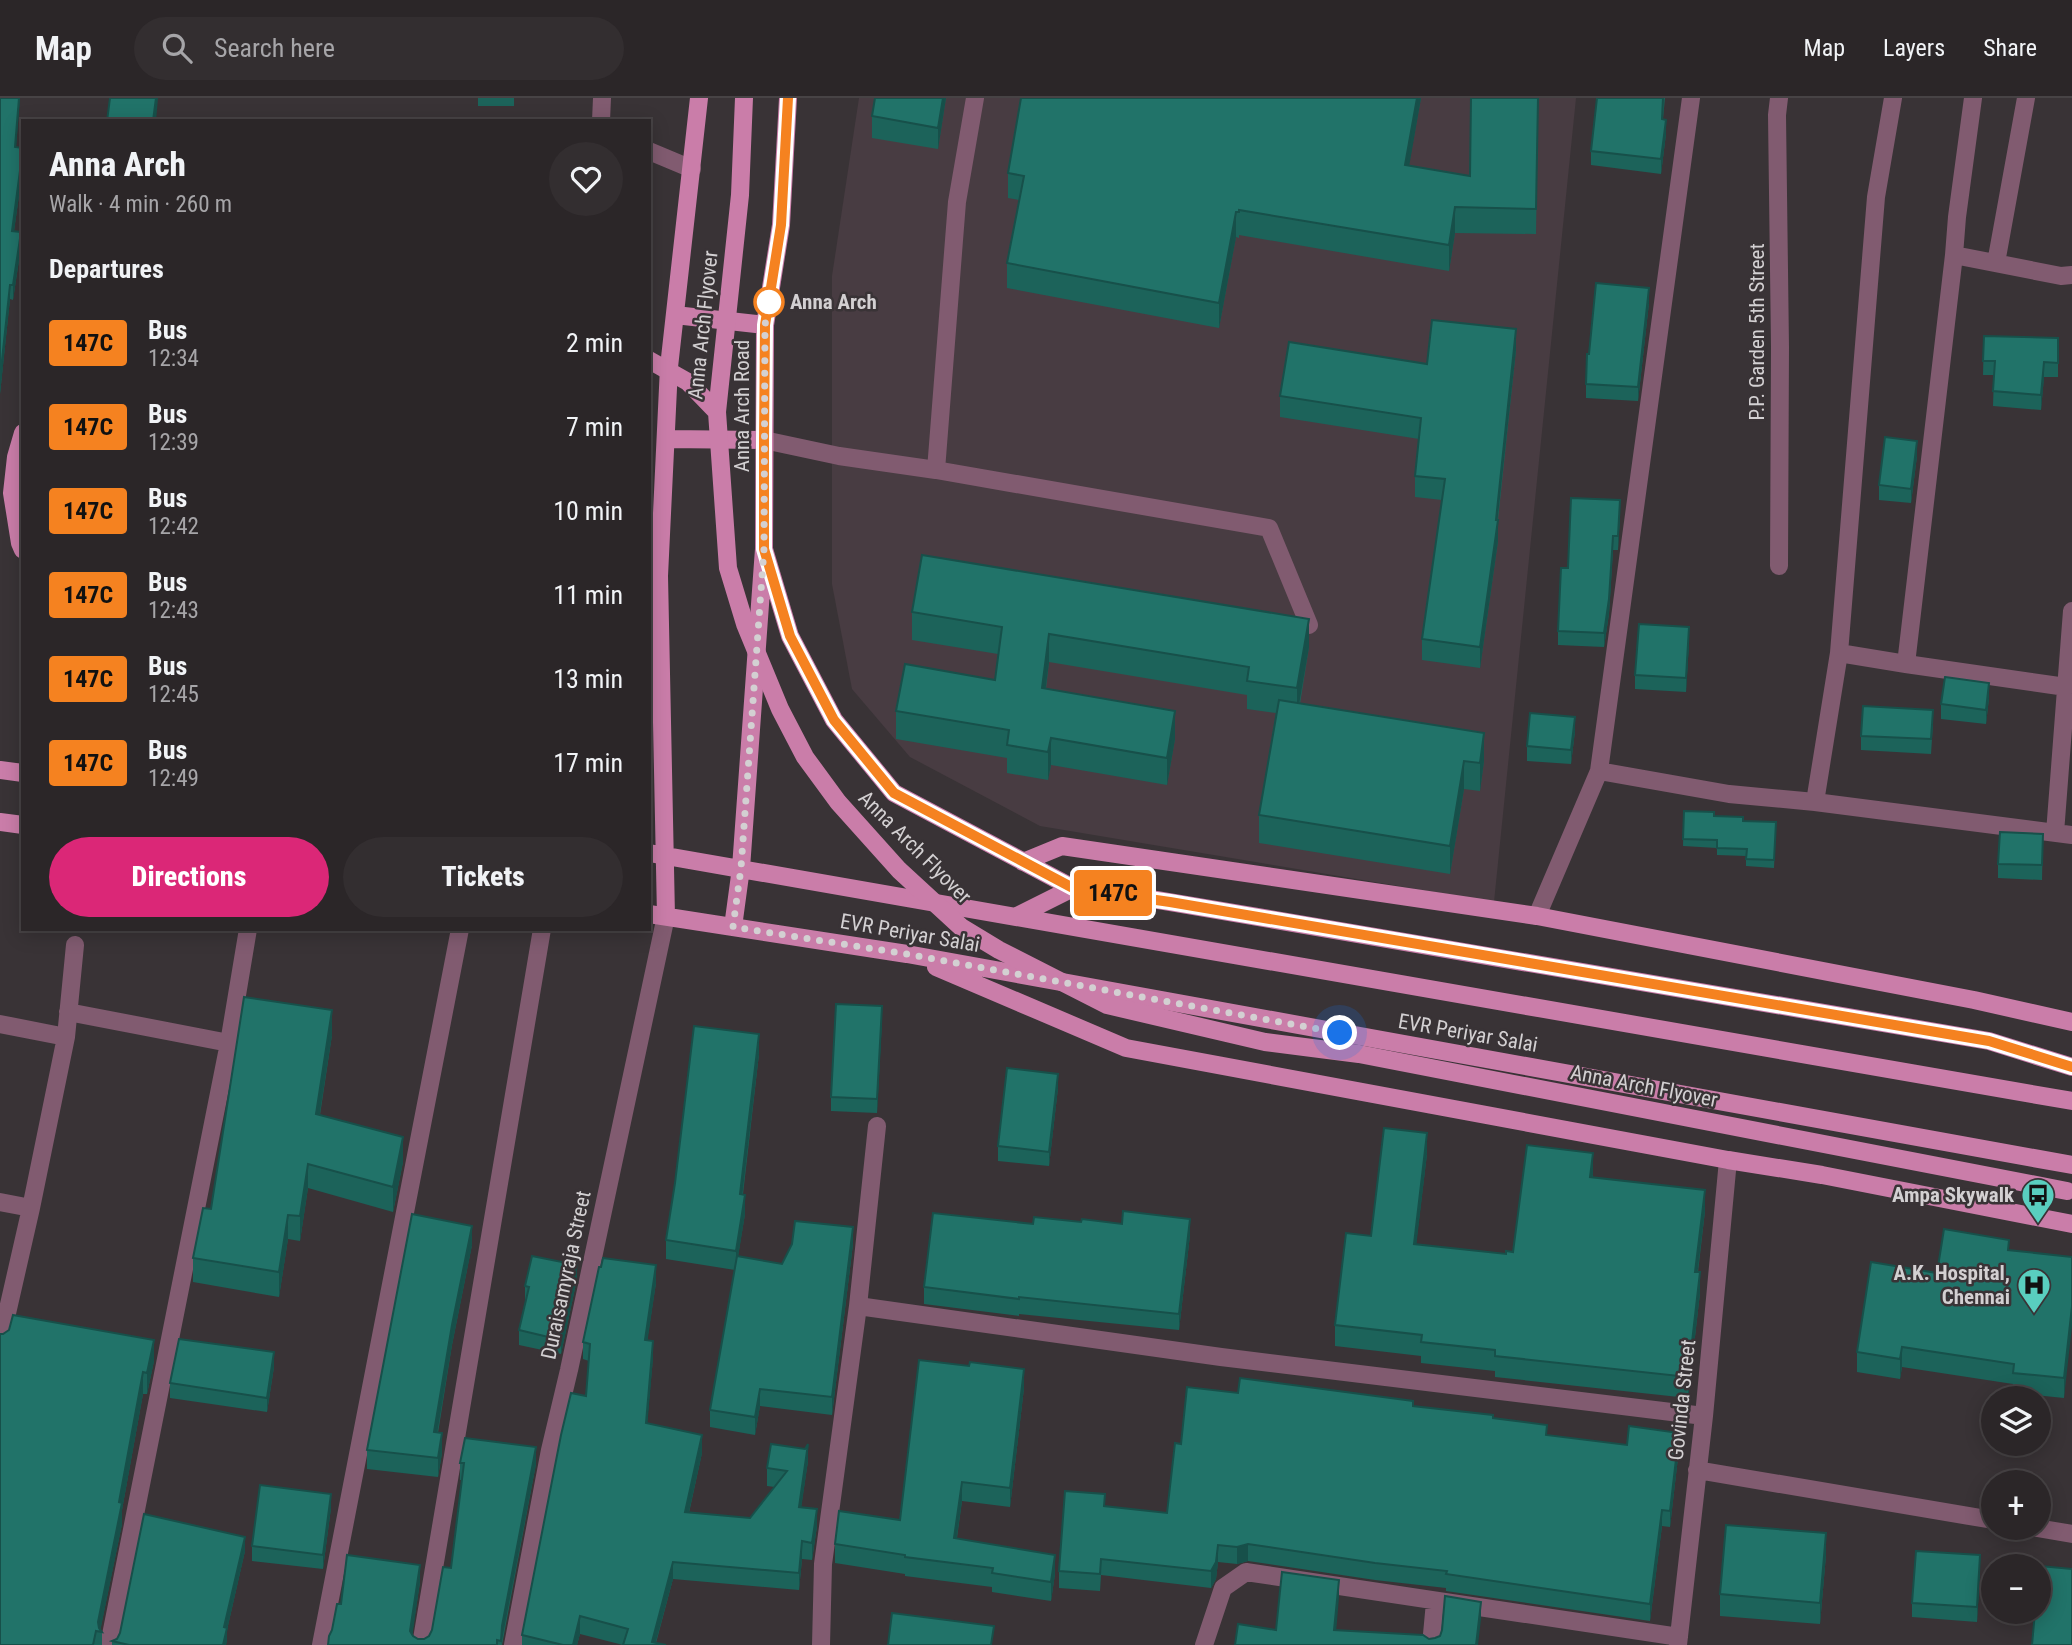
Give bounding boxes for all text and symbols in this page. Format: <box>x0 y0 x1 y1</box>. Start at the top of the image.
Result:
search box <box>134 17 624 80</box>
text: Map <box>35 29 92 68</box>
icon: search <box>158 29 196 67</box>
text: Search here <box>214 33 335 63</box>
text: Map <box>1804 34 1845 62</box>
text: Layers <box>1883 34 1945 62</box>
text: Share <box>1983 34 2037 62</box>
button: heart <box>549 142 623 216</box>
text: Anna Arch <box>49 145 186 184</box>
text: Walk · 4 min · 260 m <box>49 191 232 218</box>
street label: P.P. Garden 5th Street <box>1745 243 1769 421</box>
street label: Anna Arch Flyover <box>683 250 723 400</box>
text: Departures <box>49 254 164 284</box>
marker: Anna Arch <box>754 287 784 317</box>
place label: Anna Arch <box>790 290 877 314</box>
text: Bus <box>148 315 187 345</box>
text: 2 min <box>566 328 623 358</box>
text: 147C <box>63 329 113 357</box>
street label: Anna Arch Road <box>730 340 754 472</box>
text: 12:34 <box>148 345 199 372</box>
text: Bus <box>148 399 187 429</box>
text: 7 min <box>566 412 623 442</box>
text: 147C <box>63 413 113 441</box>
text: 12:39 <box>148 429 199 456</box>
text: Bus <box>148 483 187 513</box>
text: 10 min <box>553 496 623 526</box>
text: 147C <box>63 497 113 525</box>
text: 12:42 <box>148 513 199 540</box>
text: Bus <box>148 567 187 597</box>
text: 11 min <box>553 580 623 610</box>
text: 147C <box>63 581 113 609</box>
text: 12:43 <box>148 597 199 624</box>
text: Bus <box>148 651 187 681</box>
text: 13 min <box>553 664 623 694</box>
text: 147C <box>63 665 113 693</box>
text: 12:45 <box>148 681 199 708</box>
text: Bus <box>148 735 187 765</box>
text: 17 min <box>553 748 623 778</box>
text: 147C <box>63 749 113 777</box>
text: 12:49 <box>148 765 199 792</box>
street label: Anna Arch Flyover <box>854 786 976 908</box>
button: Directions <box>49 837 329 917</box>
button: Tickets <box>343 837 623 917</box>
line badge: 147C <box>1064 870 1162 916</box>
text: 147C <box>1088 879 1138 907</box>
street label: EVR Periyar Salai <box>838 909 982 957</box>
street label: EVR Periyar Salai <box>1396 1009 1540 1057</box>
your location <box>1322 1015 1357 1050</box>
street label: Anna Arch Flyover <box>1568 1060 1720 1112</box>
bus stop icon: Ampa Skywalk <box>2019 1176 2057 1225</box>
place label: Ampa Skywalk <box>1892 1183 2015 1207</box>
street label: Duraisamyraja Street <box>536 1188 596 1362</box>
place label: A.K. Hospital, Chennai <box>1893 1261 2010 1309</box>
hospital icon: A.K. Hospital, Chennai <box>2015 1266 2053 1315</box>
street label: Govinda Street <box>1664 1338 1700 1462</box>
map controls <box>1981 1386 2051 1624</box>
button: layers <box>1981 1386 2051 1456</box>
button: + <box>1981 1470 2051 1540</box>
button: − <box>1981 1554 2051 1624</box>

